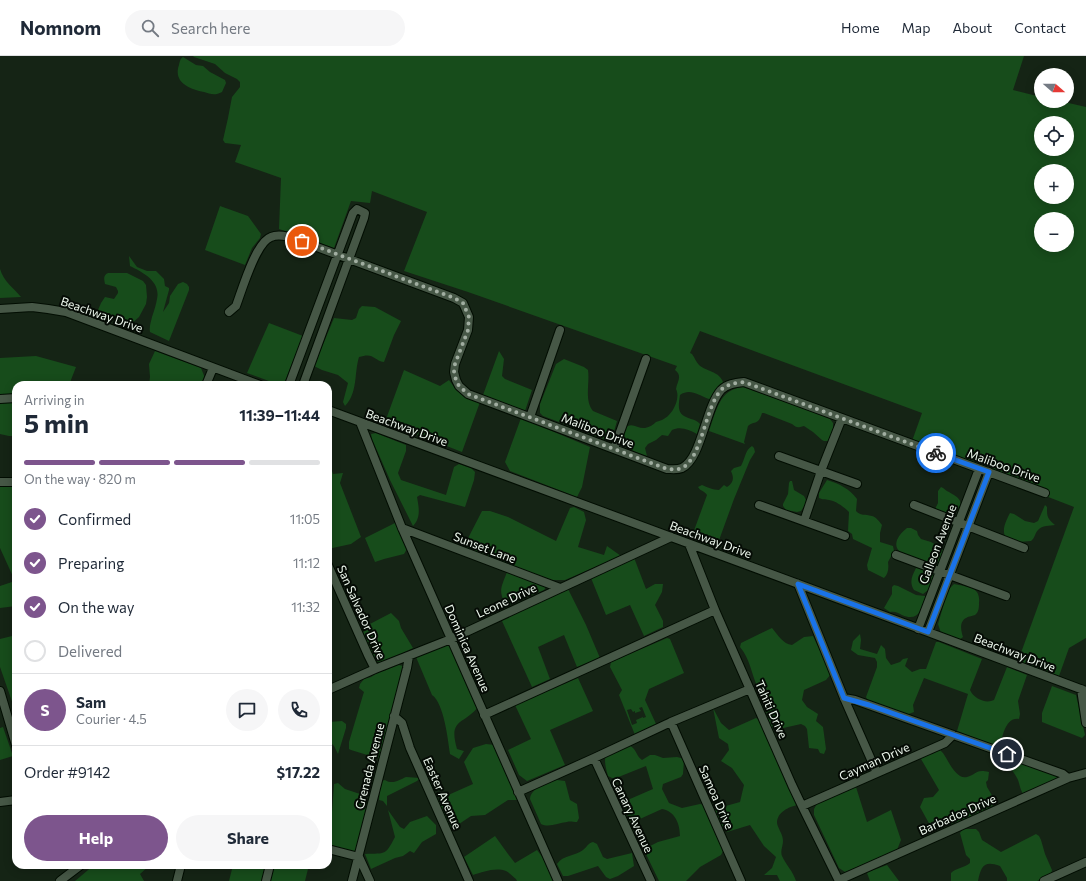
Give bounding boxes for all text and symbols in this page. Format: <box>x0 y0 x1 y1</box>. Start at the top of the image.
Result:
search box <box>125 10 405 46</box>
text: Nomnom <box>20 16 101 39</box>
icon: search <box>139 17 161 39</box>
text: Search here <box>171 19 250 37</box>
text: Home <box>841 19 880 36</box>
text: Map <box>902 19 930 36</box>
text: About <box>952 19 992 36</box>
text: Contact <box>1014 19 1066 36</box>
north arrow <box>1034 68 1074 108</box>
map controls <box>1034 68 1074 252</box>
button: locate <box>1034 116 1074 156</box>
button: + <box>1034 164 1074 204</box>
button: − <box>1034 212 1074 252</box>
pin <box>285 224 319 258</box>
icon: bag <box>291 230 313 252</box>
street label: Beachway Drive <box>59 293 145 335</box>
text: Arriving in <box>24 392 84 408</box>
text: 11:39–11:44 <box>239 406 320 424</box>
street label: Beachway Drive <box>364 406 450 448</box>
text: 5 min <box>24 407 89 438</box>
street label: Maliboo Drive <box>560 410 636 450</box>
courier <box>916 433 956 473</box>
icon: bike <box>925 442 947 464</box>
street label: Maliboo Drive <box>966 445 1042 485</box>
text: On the way · 820 m <box>24 471 136 487</box>
street label: Galleon Avenue <box>915 502 959 586</box>
icon: check <box>24 508 46 530</box>
text: Confirmed <box>58 510 131 528</box>
text: 11:05 <box>290 511 320 527</box>
street label: Beachway Drive <box>668 518 754 560</box>
street label: Sunset Lane <box>452 529 518 565</box>
icon: check <box>24 552 46 574</box>
text: Preparing <box>58 554 124 572</box>
text: 11:12 <box>293 555 320 571</box>
street label: San Salvador Drive <box>335 563 389 661</box>
street label: Leone Drive <box>474 580 538 620</box>
icon: check <box>24 596 46 618</box>
text: On the way <box>58 598 135 616</box>
text: 11:32 <box>291 599 320 615</box>
street label: Dominica Avenue <box>442 602 494 694</box>
street label: Beachway Drive <box>972 630 1058 674</box>
text: Delivered <box>58 642 122 660</box>
street label: Tahiti Drive <box>753 678 791 740</box>
button: chat <box>226 689 268 731</box>
button: phone <box>278 689 320 731</box>
text: Sam <box>76 693 106 711</box>
text: S <box>40 701 50 719</box>
text: Courier · 4.5 <box>76 711 147 727</box>
street label: Grenada Avenue <box>352 721 386 811</box>
pin <box>990 737 1024 771</box>
street label: Cayman Drive <box>837 739 911 783</box>
icon: home <box>996 743 1018 765</box>
street label: Easter Avenue <box>421 755 465 831</box>
text: Order #9142 <box>24 763 110 781</box>
text: $17.22 <box>276 763 320 781</box>
street label: Samoa Drive <box>697 763 737 831</box>
street label: Canary Avenue <box>610 775 656 855</box>
street label: Barbados Drive <box>916 791 998 837</box>
button: Help <box>24 815 168 861</box>
button: Share <box>176 815 320 861</box>

